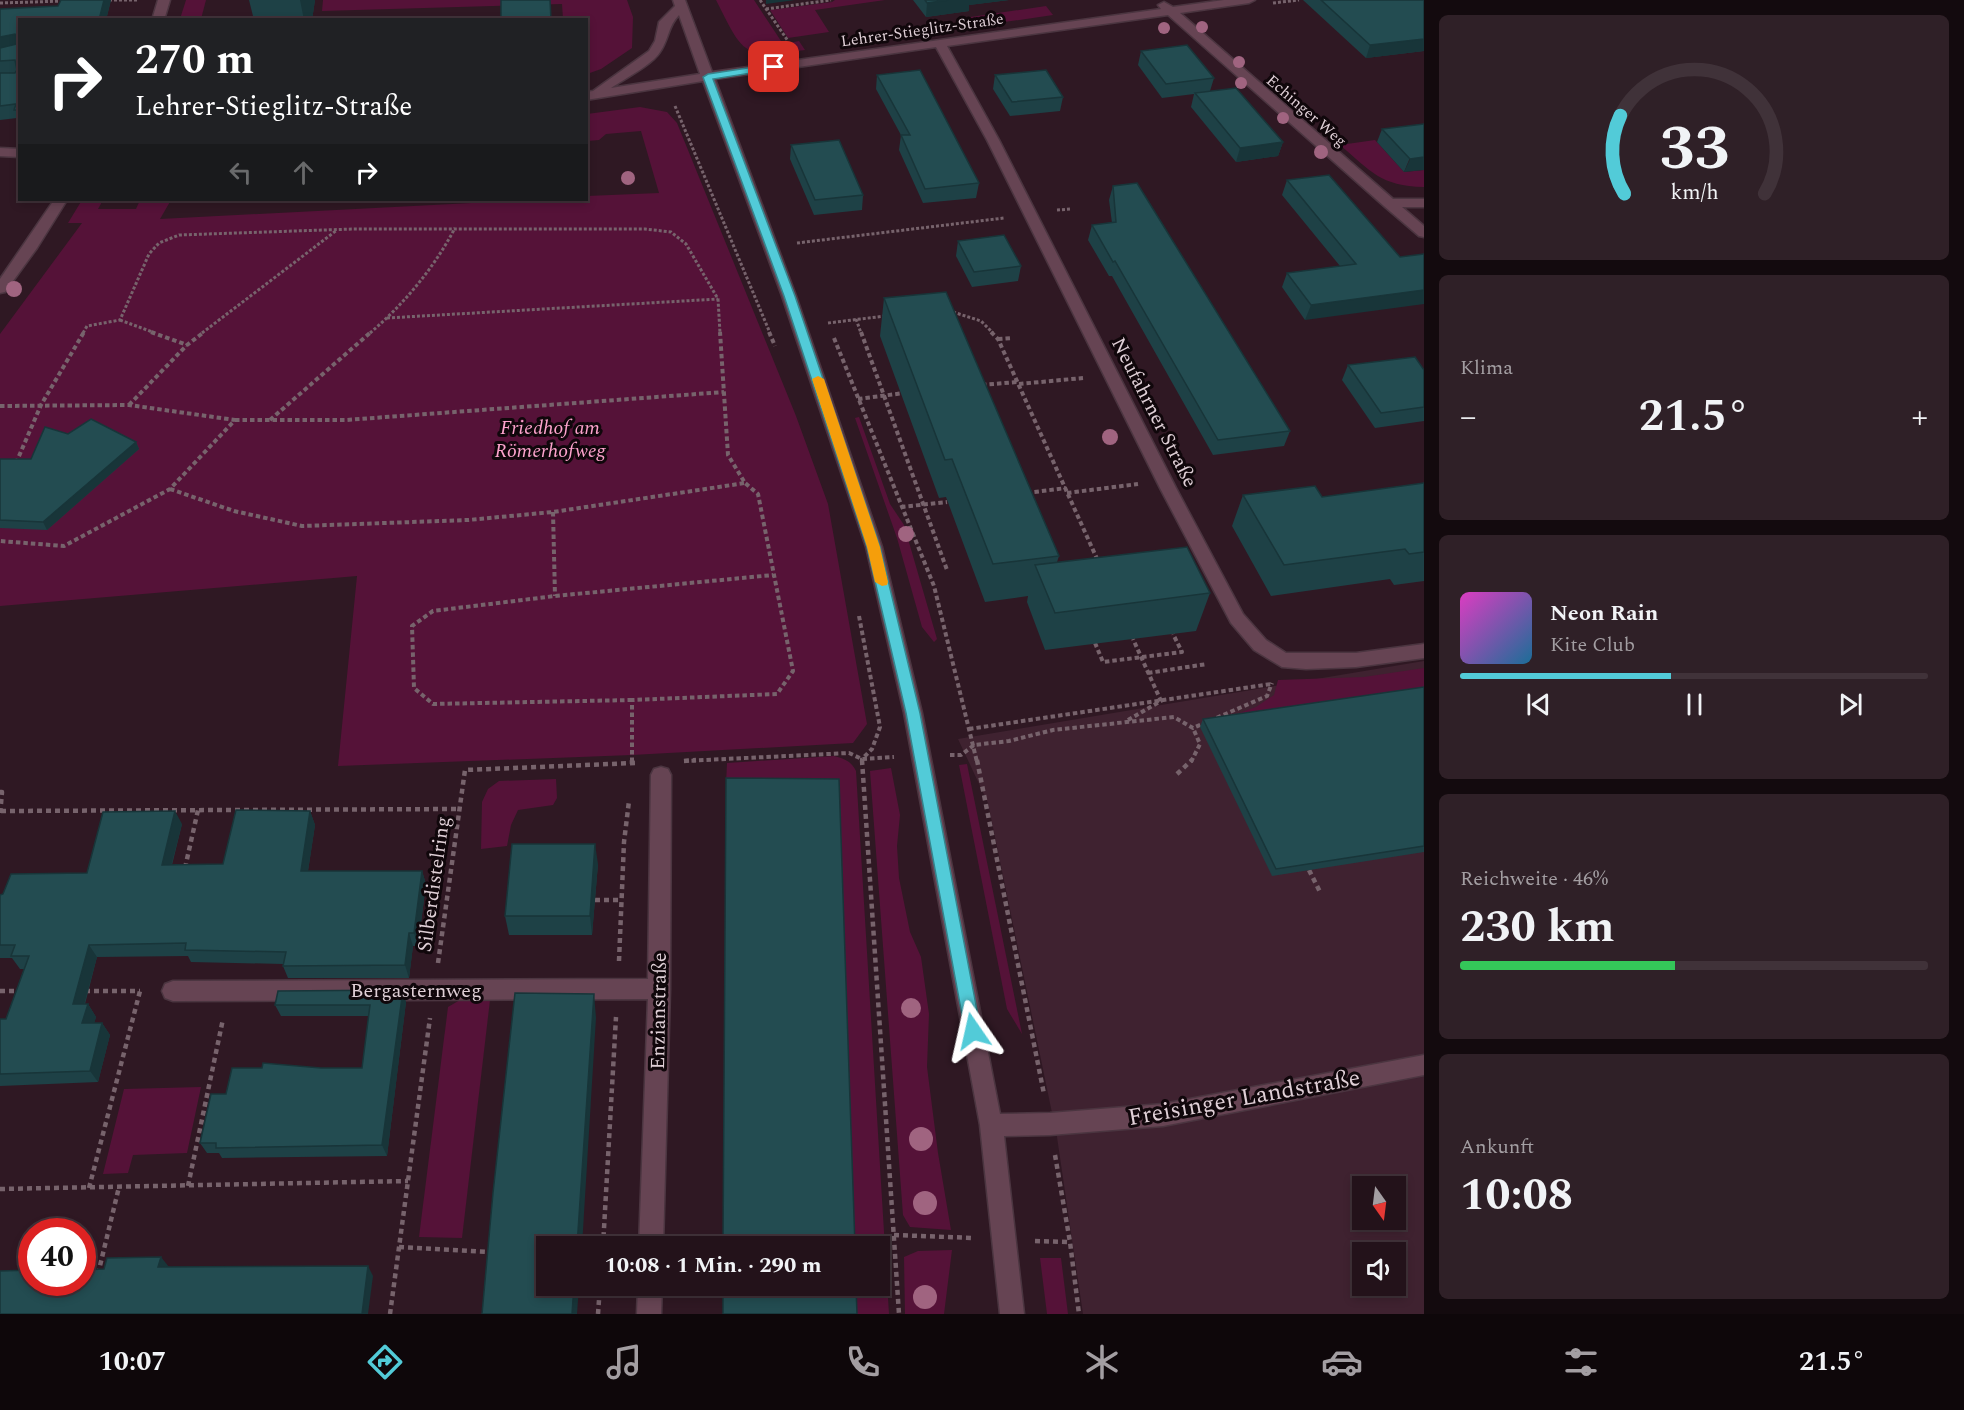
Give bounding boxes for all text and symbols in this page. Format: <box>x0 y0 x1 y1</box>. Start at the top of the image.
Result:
street label: Lehrer-Stieglitz-Straße <box>839 7 1005 53</box>
text: 270 m <box>135 29 254 92</box>
pin <box>748 41 799 92</box>
icon: right <box>36 42 114 120</box>
icon: arrive <box>757 50 790 83</box>
street label: Echinger Weg <box>1261 69 1352 153</box>
text: Lehrer-Stieglitz-Straße <box>135 86 412 128</box>
text: 33 <box>1659 103 1729 198</box>
icon: left <box>224 156 257 189</box>
icon: ahead <box>287 156 320 189</box>
icon: right <box>350 156 383 189</box>
text: km/h <box>1670 177 1718 210</box>
street label: Neufahrner Straße <box>1103 332 1205 493</box>
text: Klima <box>1460 353 1513 383</box>
text: 21.5° <box>1639 382 1749 451</box>
text: − <box>1460 392 1477 442</box>
text: + <box>1911 392 1928 442</box>
park label: Friedhof am Römerhofweg <box>495 413 607 466</box>
text: Neon Rain <box>1550 597 1658 630</box>
text: Kite Club <box>1550 630 1635 660</box>
icon: previous <box>1522 688 1555 721</box>
icon: pause <box>1678 688 1711 721</box>
icon: next <box>1834 688 1867 721</box>
street label: Silberdistelring <box>410 814 458 954</box>
text: Reichweite · 46% <box>1460 864 1608 894</box>
text: 230 km <box>1460 893 1615 962</box>
street label: Enzianstraße <box>643 952 675 1070</box>
street label: Bergasternweg <box>350 976 482 1006</box>
position arrow <box>941 999 1005 1063</box>
street label: Freisinger Landstraße <box>1125 1060 1363 1136</box>
text: Ankunft <box>1460 1132 1534 1162</box>
text: 10:08 <box>1460 1161 1573 1230</box>
north arrow <box>1352 1176 1406 1230</box>
map controls <box>1352 1176 1406 1296</box>
speed limit sign: 40 <box>18 1218 96 1296</box>
button: sound <box>1352 1242 1406 1296</box>
text: 10:08 · 1 Min. · 290 m <box>604 1249 822 1282</box>
text: 10:07 <box>99 1341 166 1383</box>
icon: directions <box>364 1341 406 1383</box>
icon: music <box>603 1341 645 1383</box>
icon: phone <box>842 1341 884 1383</box>
icon: climate <box>1081 1341 1123 1383</box>
icon: car <box>1321 1341 1363 1383</box>
icon: filters <box>1560 1341 1602 1383</box>
text: 21.5° <box>1799 1341 1865 1383</box>

